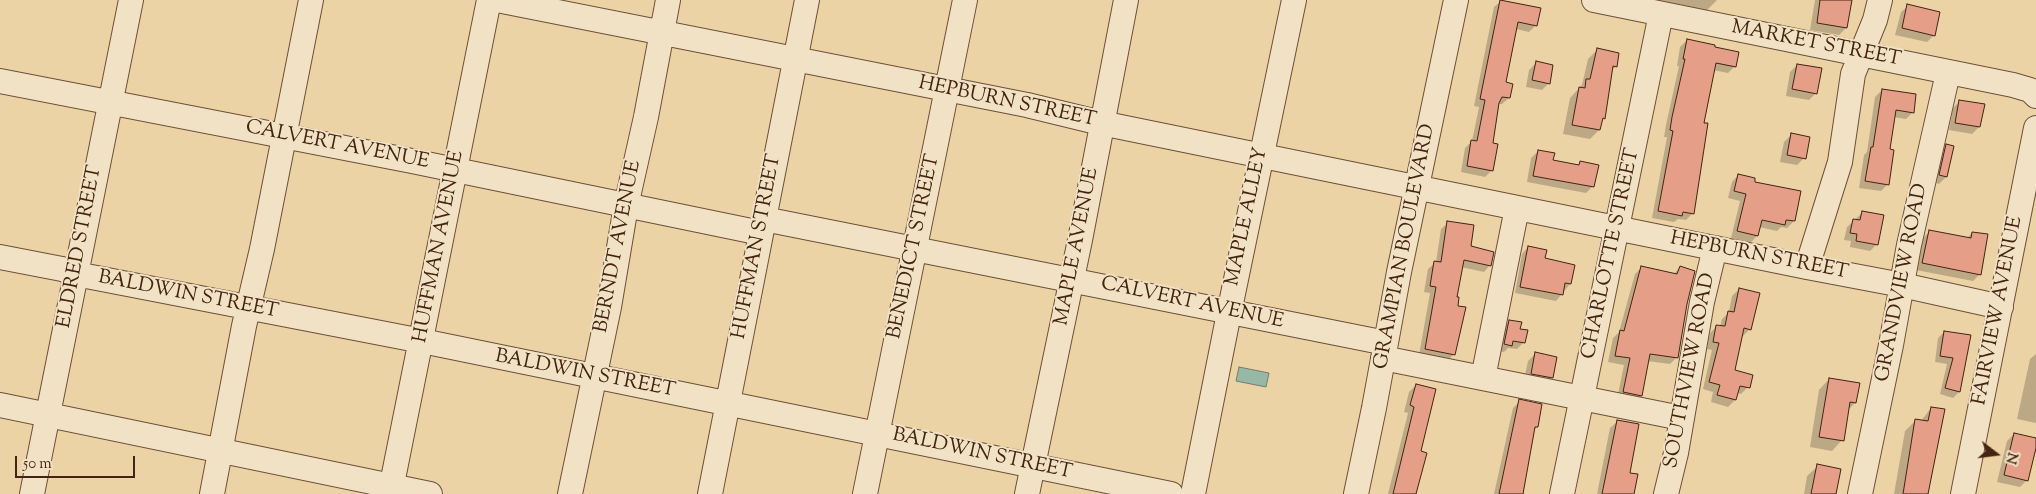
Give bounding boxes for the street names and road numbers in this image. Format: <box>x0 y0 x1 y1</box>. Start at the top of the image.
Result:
street label: MARKET STREET <box>1729 17 1903 73</box>
street label: HEPBURN STREET <box>916 72 1098 134</box>
street label: CALVERT AVENUE <box>243 116 431 176</box>
street label: GRAMPIAN BOULEVARD <box>1370 122 1442 372</box>
street label: MAPLE ALLEY <box>1222 146 1274 288</box>
street label: CHARLOTTE STREET <box>1578 147 1646 361</box>
street label: HUFFMAN AVENUE <box>410 149 470 345</box>
street label: BENEDICT STREET <box>884 152 946 342</box>
street label: HUFFMAN STREET <box>728 153 788 341</box>
street label: BERNDT AVENUE <box>591 159 647 335</box>
street label: ELDRED STREET <box>53 164 109 330</box>
street label: MAPLE AVENUE <box>1051 166 1105 328</box>
street label: GRANDVIEW ROAD <box>1872 182 1934 384</box>
street label: FAIRVIEW AVENUE <box>1969 215 2029 407</box>
street label: HEPBURN STREET <box>1668 228 1850 286</box>
street label: BALDWIN STREET <box>96 267 280 325</box>
street label: SOUTHVIEW ROAD <box>1660 271 1722 471</box>
street label: CALVERT AVENUE <box>1098 273 1286 335</box>
street label: BALDWIN STREET <box>493 346 677 404</box>
street label: BALDWIN STREET <box>890 424 1074 486</box>

